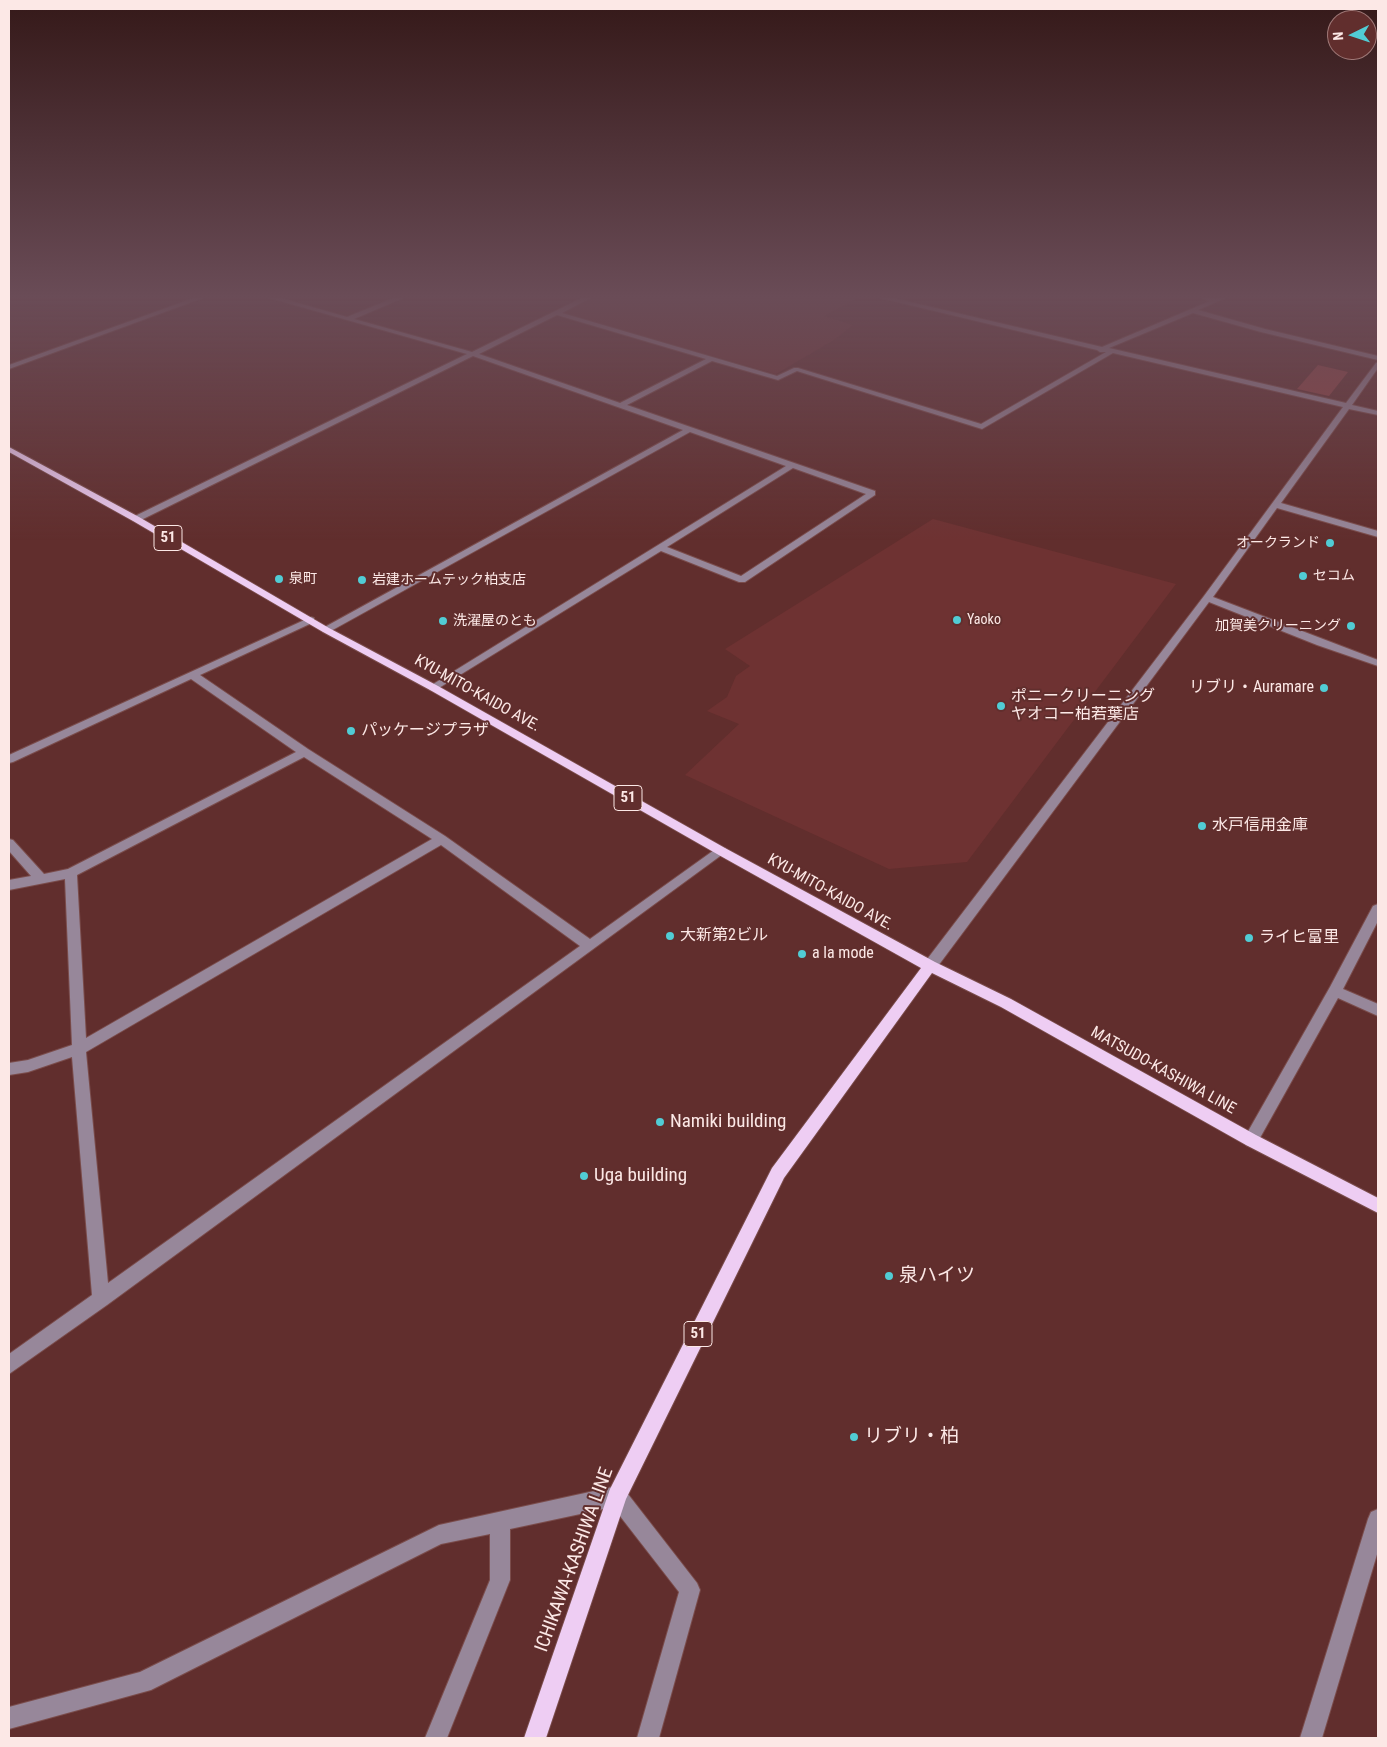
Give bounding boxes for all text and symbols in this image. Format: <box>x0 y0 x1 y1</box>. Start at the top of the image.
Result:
north arrow <box>1327 10 1377 60</box>
text: N <box>1330 31 1346 41</box>
road number: 51 <box>154 526 182 550</box>
place label: オークランド <box>1236 535 1320 551</box>
marker: オークランド <box>1324 537 1336 549</box>
place label: セコム <box>1313 568 1355 584</box>
marker: セコム <box>1297 570 1309 582</box>
place label: 泉町 <box>289 571 317 587</box>
place label: 岩建ホームテック柏支店 <box>372 572 526 588</box>
marker: 泉町 <box>273 573 285 585</box>
marker: 岩建ホームテック柏支店 <box>356 574 368 586</box>
place label: Yaoko <box>967 612 1001 628</box>
place label: 洗濯屋のとも <box>453 613 537 629</box>
marker: Yaoko <box>951 614 963 626</box>
marker: 洗濯屋のとも <box>437 615 449 627</box>
place label: 加賀美クリーニング <box>1215 618 1341 634</box>
marker: 加賀美クリーニング <box>1345 620 1357 632</box>
street label: KYU-MITO-KAIDO AVE. <box>411 651 543 737</box>
place label: リブリ・Auramare <box>1189 678 1314 698</box>
marker: リブリ・Auramare <box>1318 682 1330 694</box>
place label: ポニークリーニング ヤオコー柏若葉店 <box>1011 687 1155 725</box>
marker: ポニークリーニング ヤオコー柏若葉店 <box>995 700 1007 712</box>
place label: パッケージプラザ <box>361 721 489 741</box>
marker: パッケージプラザ <box>345 725 357 737</box>
road number: 51 <box>614 786 642 810</box>
place label: 水戸信用金庫 <box>1212 816 1308 836</box>
marker: 水戸信用金庫 <box>1196 820 1208 832</box>
street label: KYU-MITO-KAIDO AVE. <box>764 850 896 936</box>
place label: 大新第2ビル <box>680 926 768 946</box>
place label: ライヒ富里 <box>1259 928 1339 948</box>
marker: 大新第2ビル <box>664 930 676 942</box>
marker: ライヒ富里 <box>1243 932 1255 944</box>
place label: a la mode <box>812 944 874 964</box>
marker: a la mode <box>796 948 808 960</box>
street label: MATSUDO-KASHIWA LINE <box>1087 1023 1239 1119</box>
place label: Namiki building <box>670 1111 786 1133</box>
marker: Namiki building <box>654 1116 666 1128</box>
place label: Uga building <box>594 1165 687 1187</box>
marker: Uga building <box>578 1170 590 1182</box>
place label: 泉ハイツ <box>899 1265 975 1287</box>
marker: 泉ハイツ <box>883 1270 895 1282</box>
road number: 51 <box>684 1322 712 1346</box>
place label: リブリ・柏 <box>864 1426 959 1448</box>
marker: リブリ・柏 <box>848 1431 860 1443</box>
street label: ICHIKAWA-KASHIWA LINE <box>531 1465 619 1655</box>

